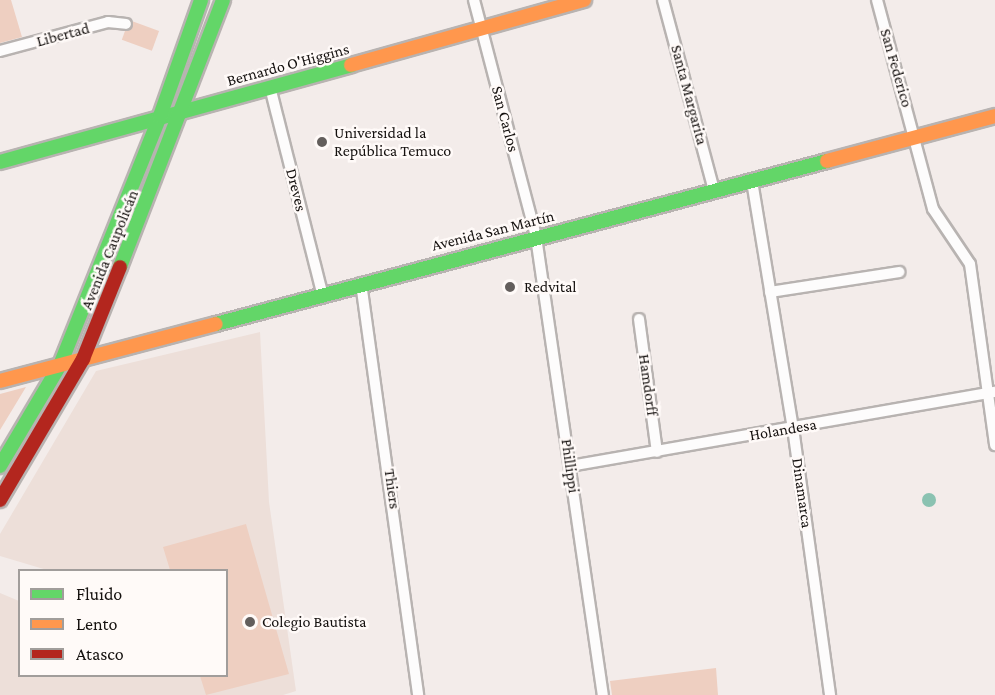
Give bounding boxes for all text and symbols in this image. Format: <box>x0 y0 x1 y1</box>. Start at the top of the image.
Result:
street label: Libertad <box>34 19 92 51</box>
street label: San Federico <box>876 26 916 110</box>
street label: Bernardo O'Higgins <box>225 39 351 91</box>
street label: Santa Margarita <box>666 43 712 147</box>
street label: San Carlos <box>487 84 523 154</box>
place label: Universidad la República Temuco <box>334 123 451 161</box>
marker: Universidad la República Temuco <box>315 135 329 149</box>
street label: Dreves <box>281 167 311 213</box>
street label: Avenida Caupolicán <box>77 187 143 313</box>
street label: Avenida San Martín <box>430 206 556 256</box>
place label: Redvital <box>524 277 577 297</box>
marker: Redvital <box>501 278 519 296</box>
street label: Hamdorff <box>634 353 662 417</box>
street label: Holandesa <box>748 415 818 445</box>
street label: Phillippi <box>557 438 583 494</box>
street label: Dinamarca <box>788 457 816 529</box>
street label: Thiers <box>380 468 404 510</box>
legend <box>18 569 228 677</box>
text: Fluido <box>76 584 122 604</box>
place label: Colegio Bautista <box>262 612 366 632</box>
text: Lento <box>76 614 117 634</box>
marker: Colegio Bautista <box>243 615 257 629</box>
text: Atasco <box>76 644 124 664</box>

